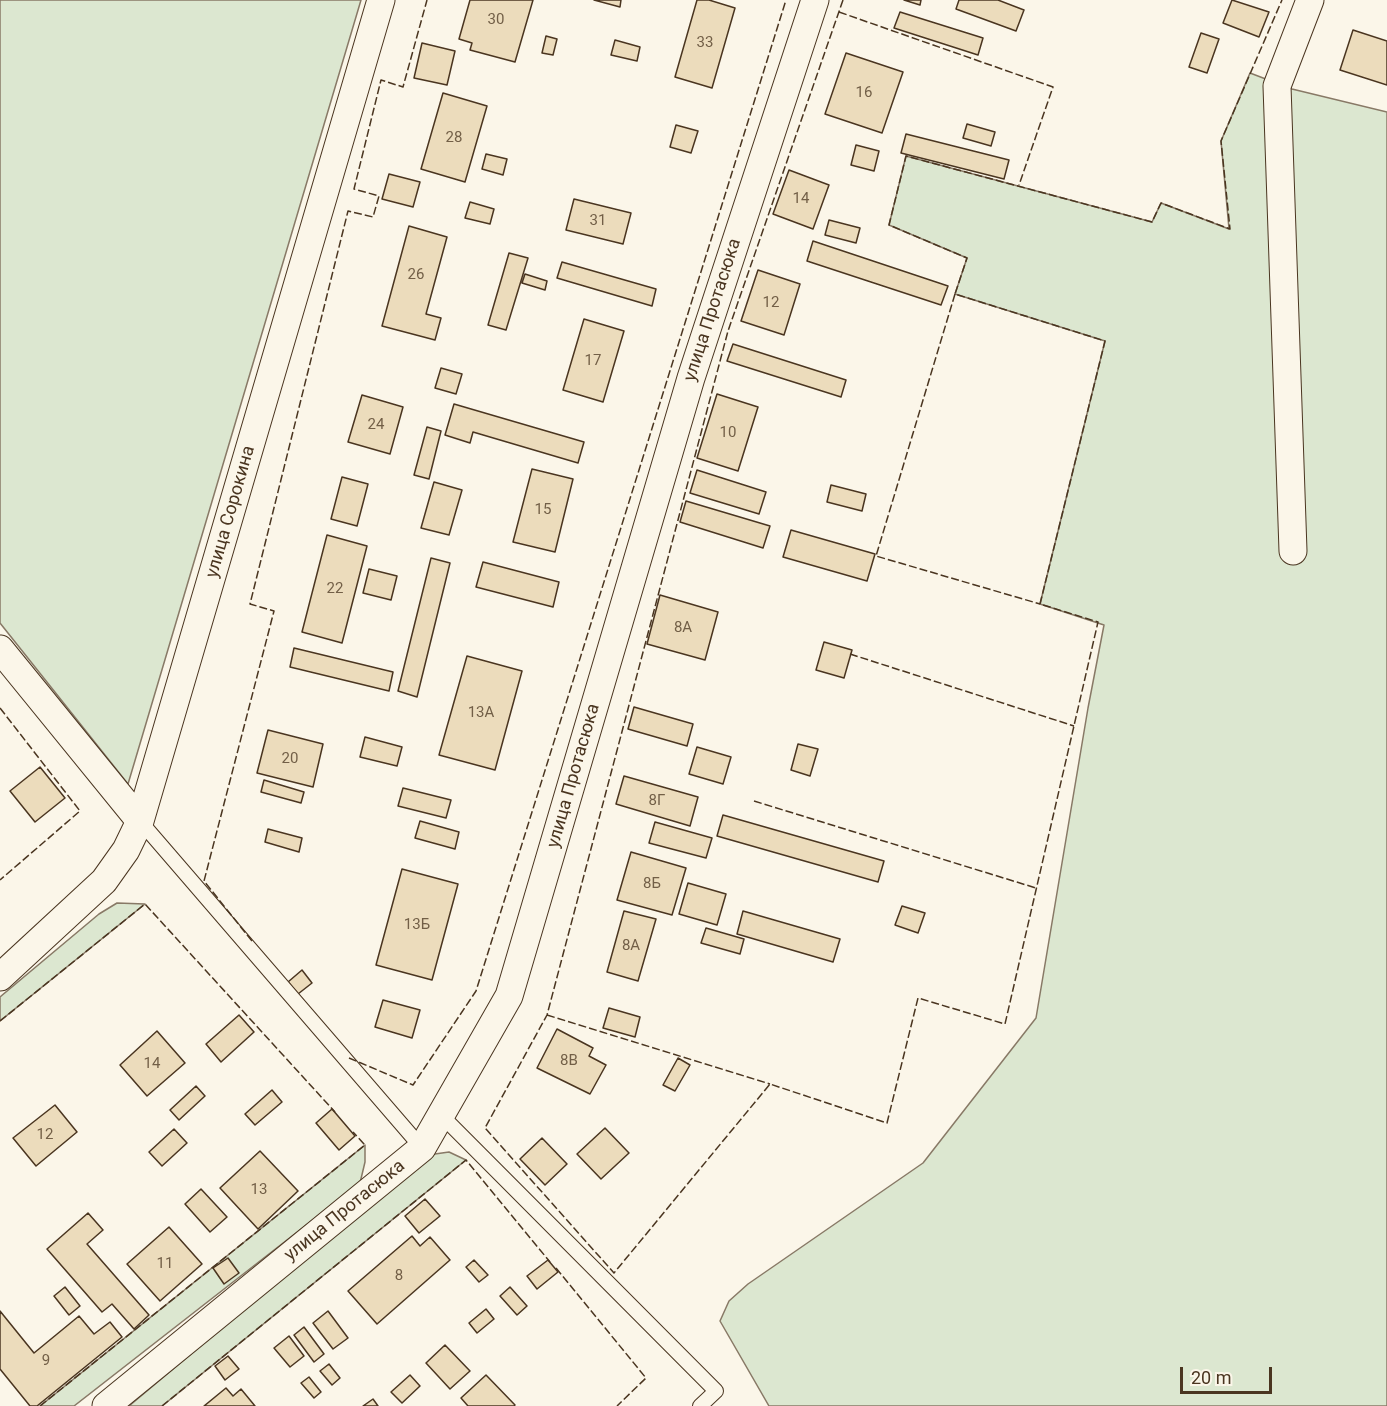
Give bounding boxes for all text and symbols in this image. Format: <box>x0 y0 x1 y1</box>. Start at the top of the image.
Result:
house number: 30 <box>488 11 504 29</box>
house number: 33 <box>697 34 713 52</box>
house number: 16 <box>856 84 872 102</box>
house number: 28 <box>446 129 462 147</box>
house number: 14 <box>793 190 809 208</box>
house number: 31 <box>590 212 606 230</box>
street label: улица Протасюка <box>680 236 746 384</box>
house number: 26 <box>408 266 424 284</box>
house number: 12 <box>763 294 779 312</box>
house number: 17 <box>585 352 601 370</box>
house number: 24 <box>368 416 384 434</box>
house number: 10 <box>720 424 736 442</box>
street label: улица Сорокина <box>202 443 260 581</box>
house number: 15 <box>535 501 551 519</box>
house number: 22 <box>327 580 343 598</box>
house number: 8А <box>674 619 692 637</box>
street label: улица Протасюка <box>543 701 605 851</box>
house number: 13А <box>468 704 494 722</box>
house number: 20 <box>282 750 298 768</box>
house number: 8Г <box>649 792 665 810</box>
house number: 8Б <box>643 875 661 893</box>
house number: 13Б <box>404 916 430 934</box>
house number: 8А <box>622 937 640 955</box>
house number: 8В <box>560 1052 578 1070</box>
house number: 14 <box>144 1055 160 1073</box>
house number: 12 <box>37 1126 53 1144</box>
street label: улица Протасюка <box>280 1156 410 1266</box>
house number: 13 <box>251 1181 267 1199</box>
house number: 11 <box>157 1255 173 1273</box>
house number: 8 <box>395 1267 403 1285</box>
house number: 9 <box>42 1352 50 1370</box>
scale bar <box>1183 1355 1274 1393</box>
text: 20 m <box>1191 1367 1231 1388</box>

